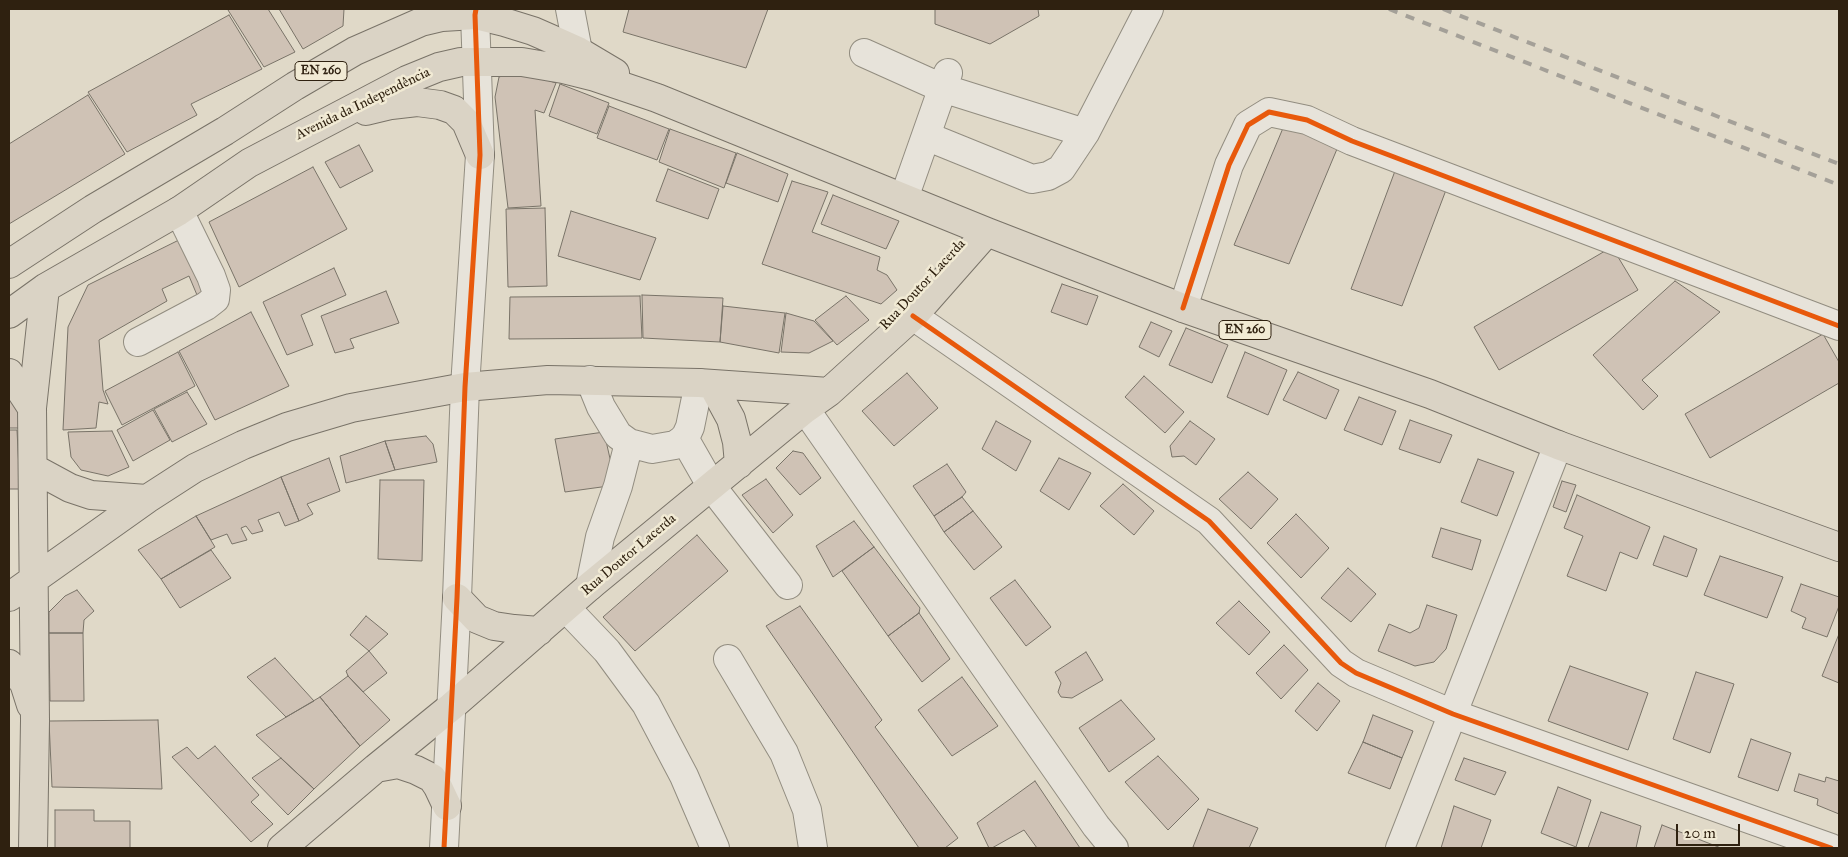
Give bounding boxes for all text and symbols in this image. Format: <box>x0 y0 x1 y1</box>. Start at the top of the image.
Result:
road number: EN 260 <box>295 61 347 80</box>
street label: Avenida da Independência <box>293 64 433 144</box>
street label: Rua Doutor Lacerda <box>877 236 969 334</box>
road number: EN 260 <box>1219 320 1271 340</box>
street label: Rua Doutor Lacerda <box>578 511 680 599</box>
scale bar <box>1678 814 1742 846</box>
text: 20 m <box>1684 824 1716 842</box>

